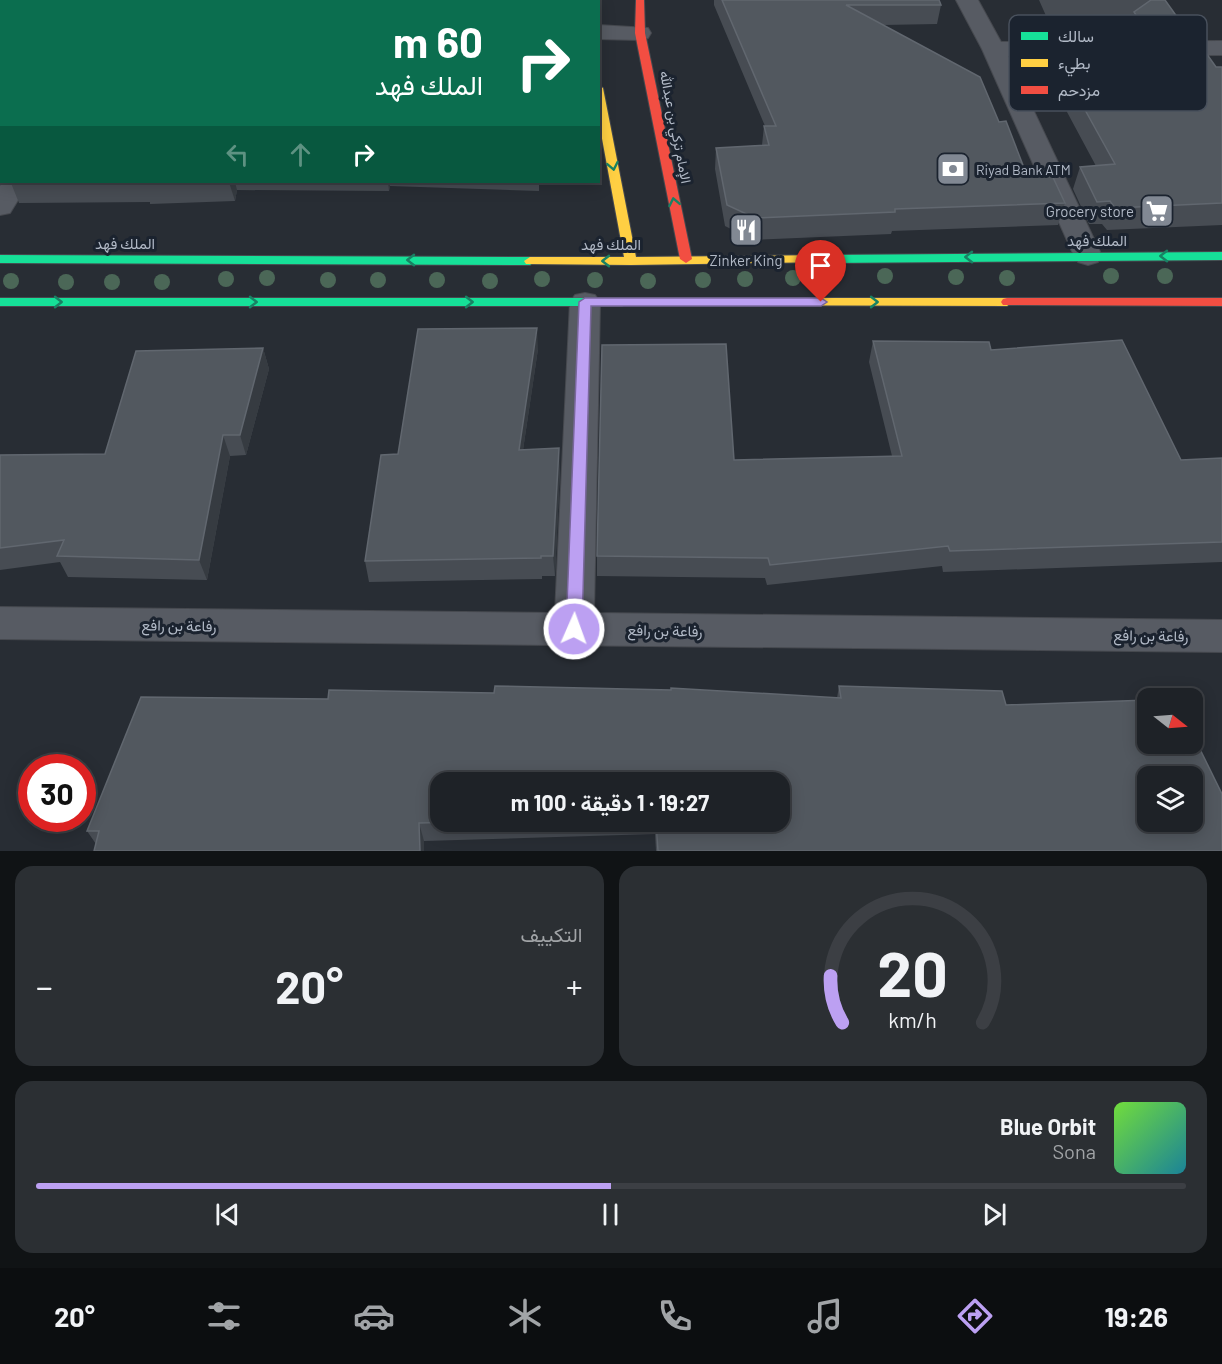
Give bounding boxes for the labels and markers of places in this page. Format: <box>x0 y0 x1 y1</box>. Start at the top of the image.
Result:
bank icon: Riyad Bank ATM <box>935 151 971 187</box>
place label: Riyad Bank ATM <box>976 161 1071 178</box>
supermarket icon: Grocery store <box>1139 193 1175 229</box>
place label: Grocery store <box>1046 202 1134 220</box>
restaurant icon: Zinker King <box>728 212 764 248</box>
pin <box>795 240 846 302</box>
place label: Zinker King <box>710 251 782 269</box>

